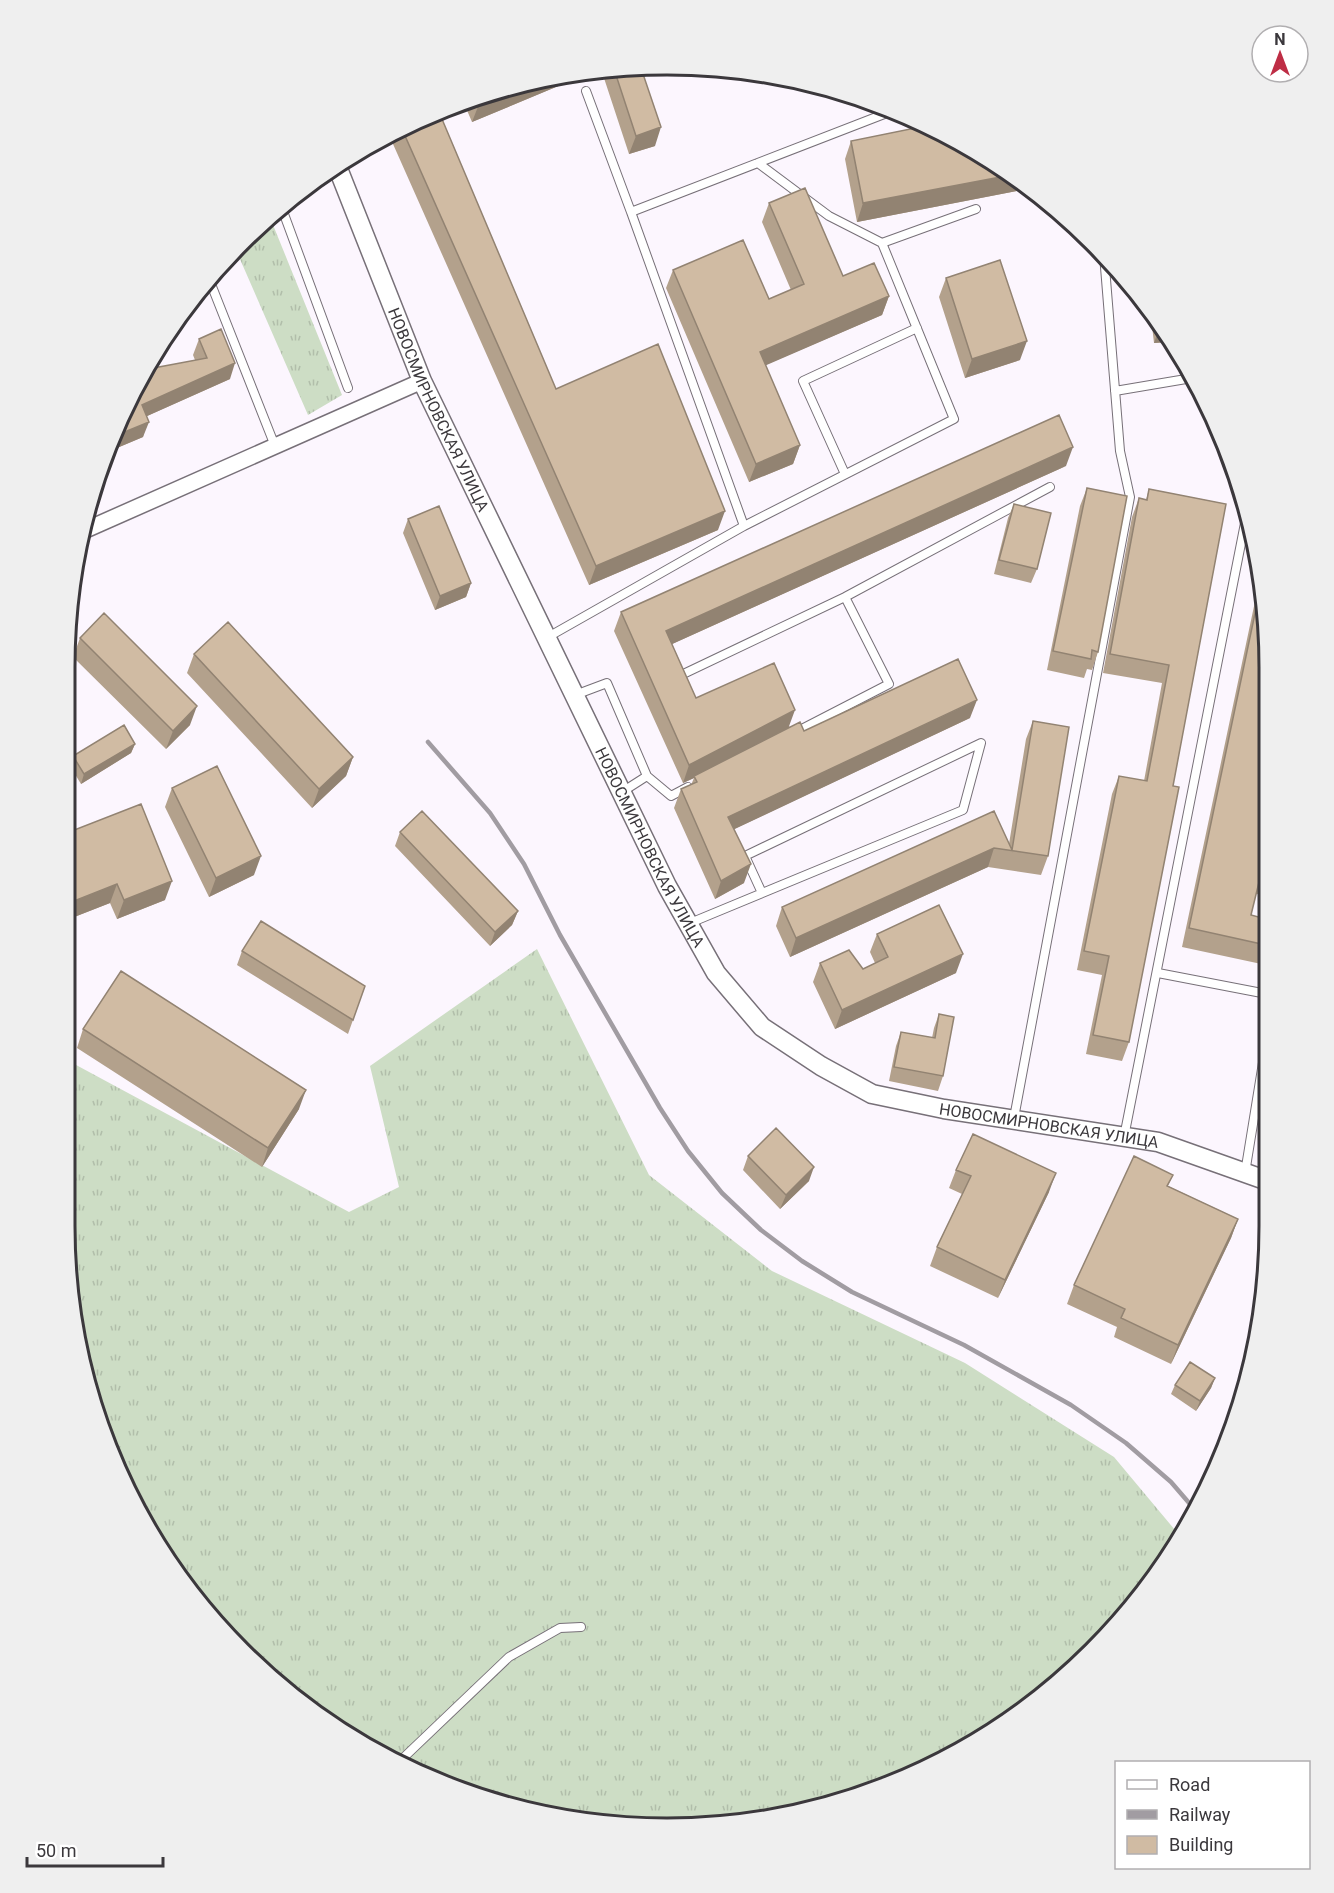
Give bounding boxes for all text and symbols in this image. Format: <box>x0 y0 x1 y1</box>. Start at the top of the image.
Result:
north arrow <box>1250 24 1310 84</box>
text: N <box>1274 30 1286 49</box>
street label: НОВОСМИРНОВСКАЯ УЛИЦА <box>384 305 493 515</box>
street label: НОВОСМИРНОВСКАЯ УЛИЦА <box>591 744 709 951</box>
street label: НОВОСМИРНОВСКАЯ УЛИЦА <box>938 1099 1161 1152</box>
legend <box>1115 1761 1310 1869</box>
text: Road <box>1169 1774 1210 1795</box>
text: Railway <box>1169 1804 1231 1825</box>
scale bar <box>27 1830 164 1868</box>
text: Building <box>1169 1834 1233 1855</box>
text: 50 m <box>36 1840 76 1861</box>

